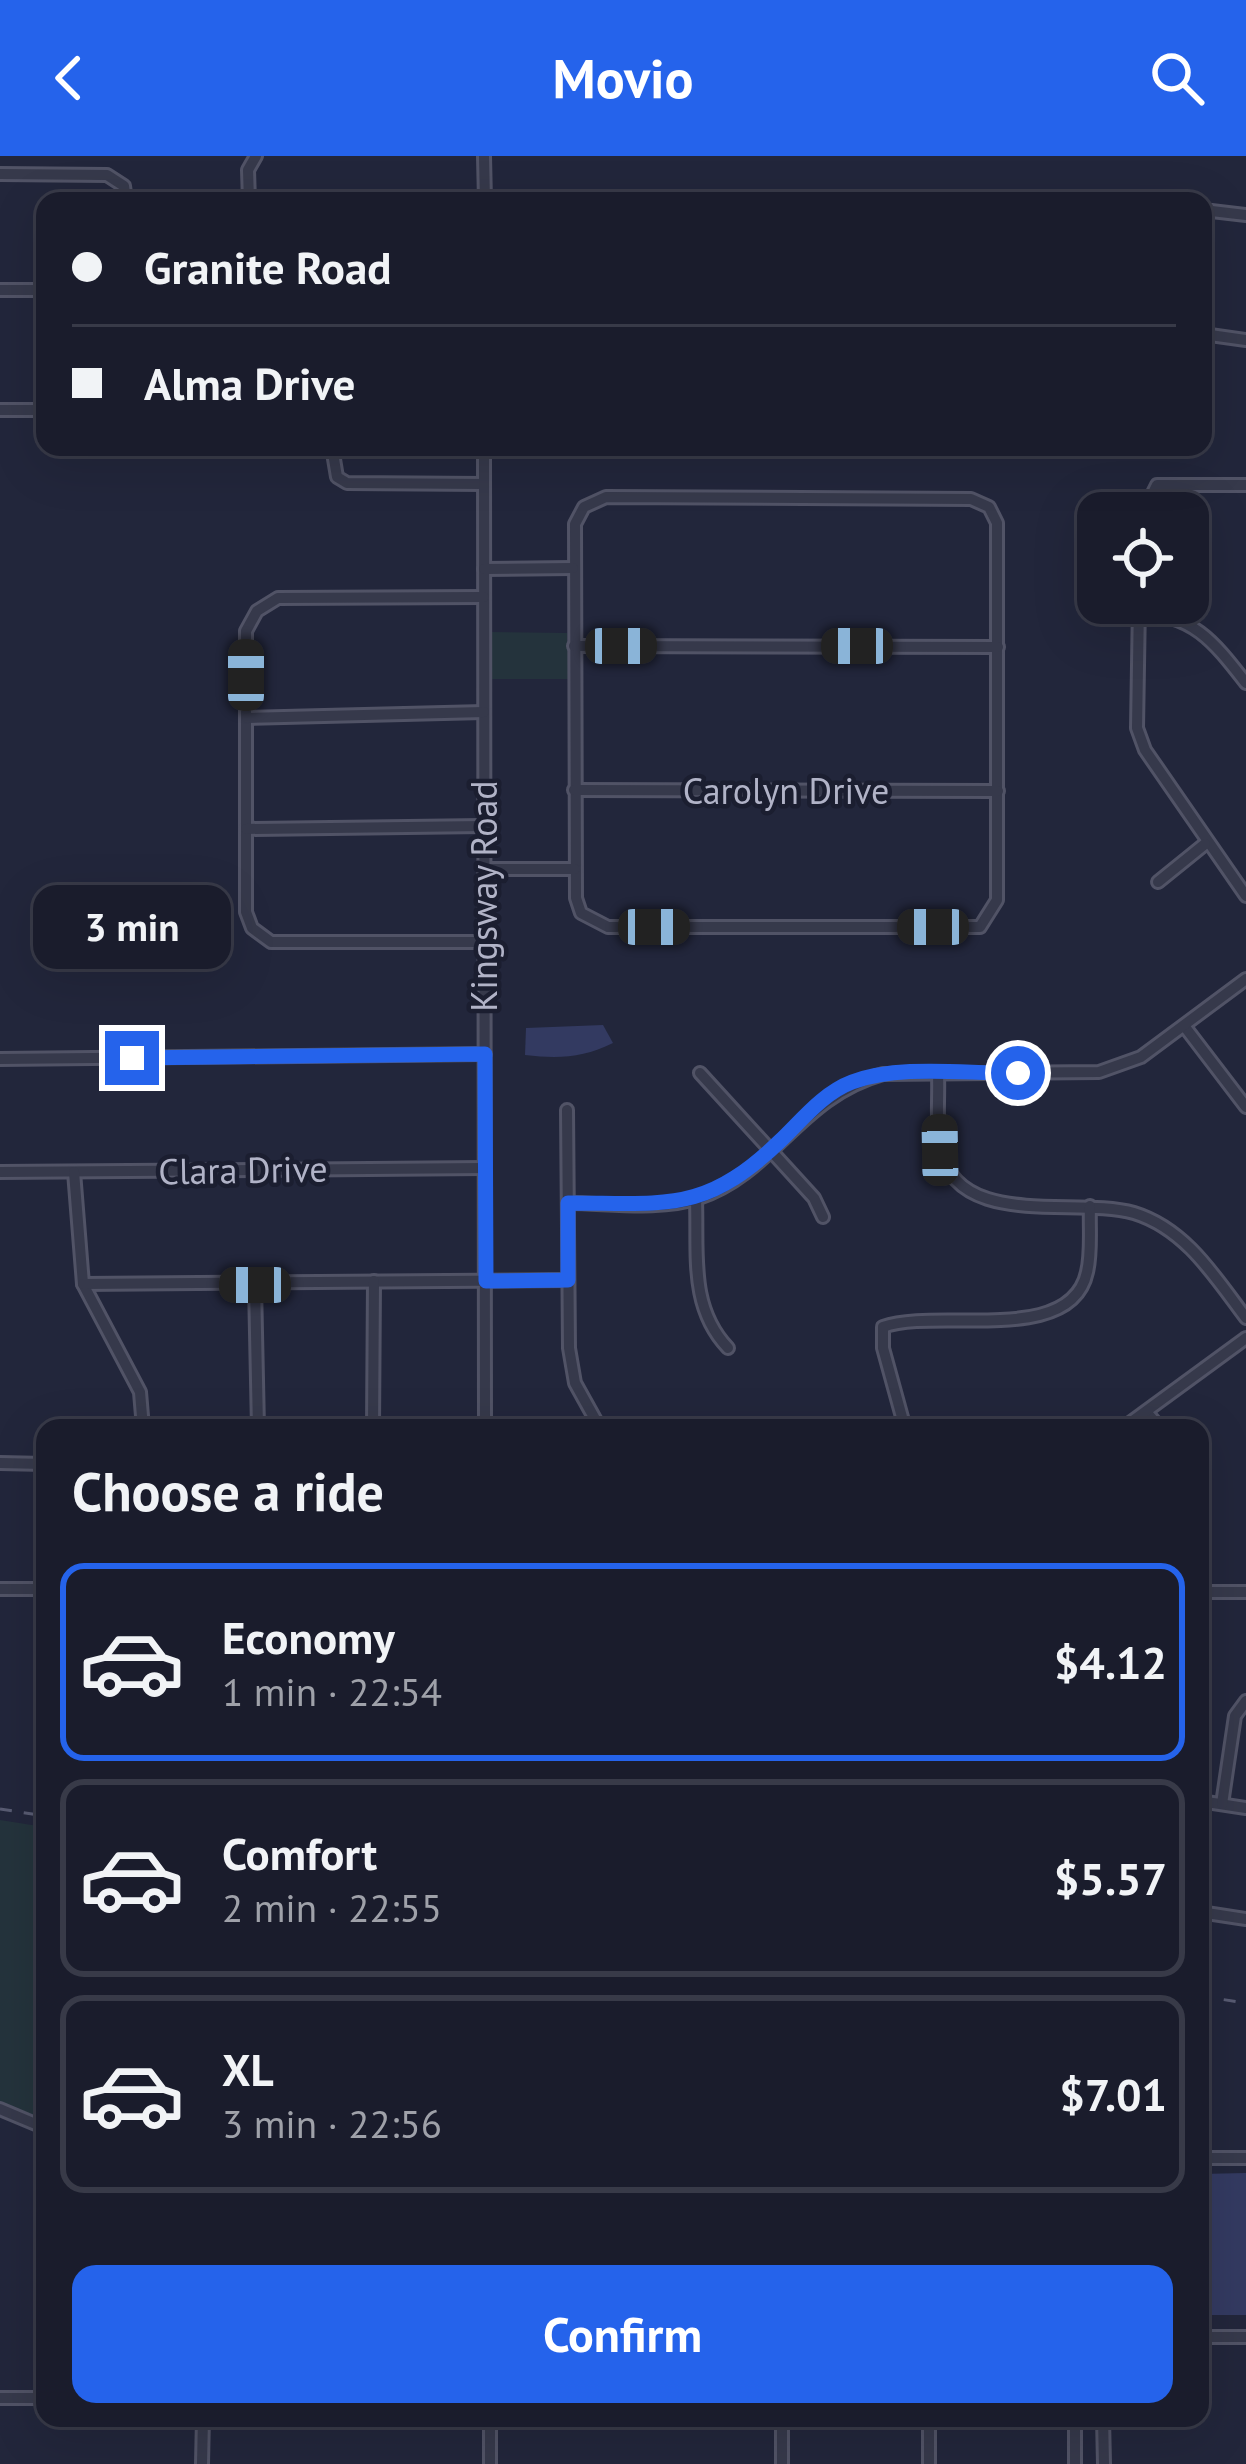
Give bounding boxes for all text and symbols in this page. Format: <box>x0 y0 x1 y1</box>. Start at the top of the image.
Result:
text: Movio <box>553 43 693 113</box>
icon: back <box>36 45 102 111</box>
icon: search <box>1144 45 1210 111</box>
text: Granite Road <box>144 238 392 296</box>
text: Alma Drive <box>144 354 355 412</box>
map controls <box>1077 492 1209 624</box>
button: locate <box>1077 492 1209 624</box>
car <box>585 628 657 664</box>
car <box>821 628 893 664</box>
car <box>228 639 264 711</box>
street label: Carolyn Drive <box>683 767 889 814</box>
street label: Kingsway Road <box>460 780 507 1012</box>
callout: 3 min <box>33 884 231 968</box>
text: 3 min <box>84 901 180 952</box>
car <box>618 909 690 945</box>
car <box>897 909 969 945</box>
route end <box>105 1031 159 1085</box>
route start <box>991 1046 1045 1100</box>
car <box>921 1114 959 1186</box>
street label: Clara Drive <box>158 1145 328 1194</box>
car <box>219 1267 291 1303</box>
text: Choose a ride <box>72 1456 384 1526</box>
icon: car <box>78 1608 186 1716</box>
text: Economy <box>222 1608 395 1666</box>
text: $4.12 <box>1054 1633 1167 1691</box>
text: 1 min · 22:54 <box>222 1666 442 1717</box>
icon: car <box>78 1824 186 1932</box>
text: Comfort <box>222 1824 377 1882</box>
text: $5.57 <box>1054 1849 1167 1907</box>
text: 2 min · 22:55 <box>222 1882 442 1933</box>
icon: car <box>78 2040 186 2148</box>
text: XL <box>222 2040 274 2098</box>
text: $7.01 <box>1059 2065 1167 2123</box>
text: 3 min · 22:56 <box>222 2098 442 2149</box>
button: Confirm <box>72 2265 1173 2403</box>

